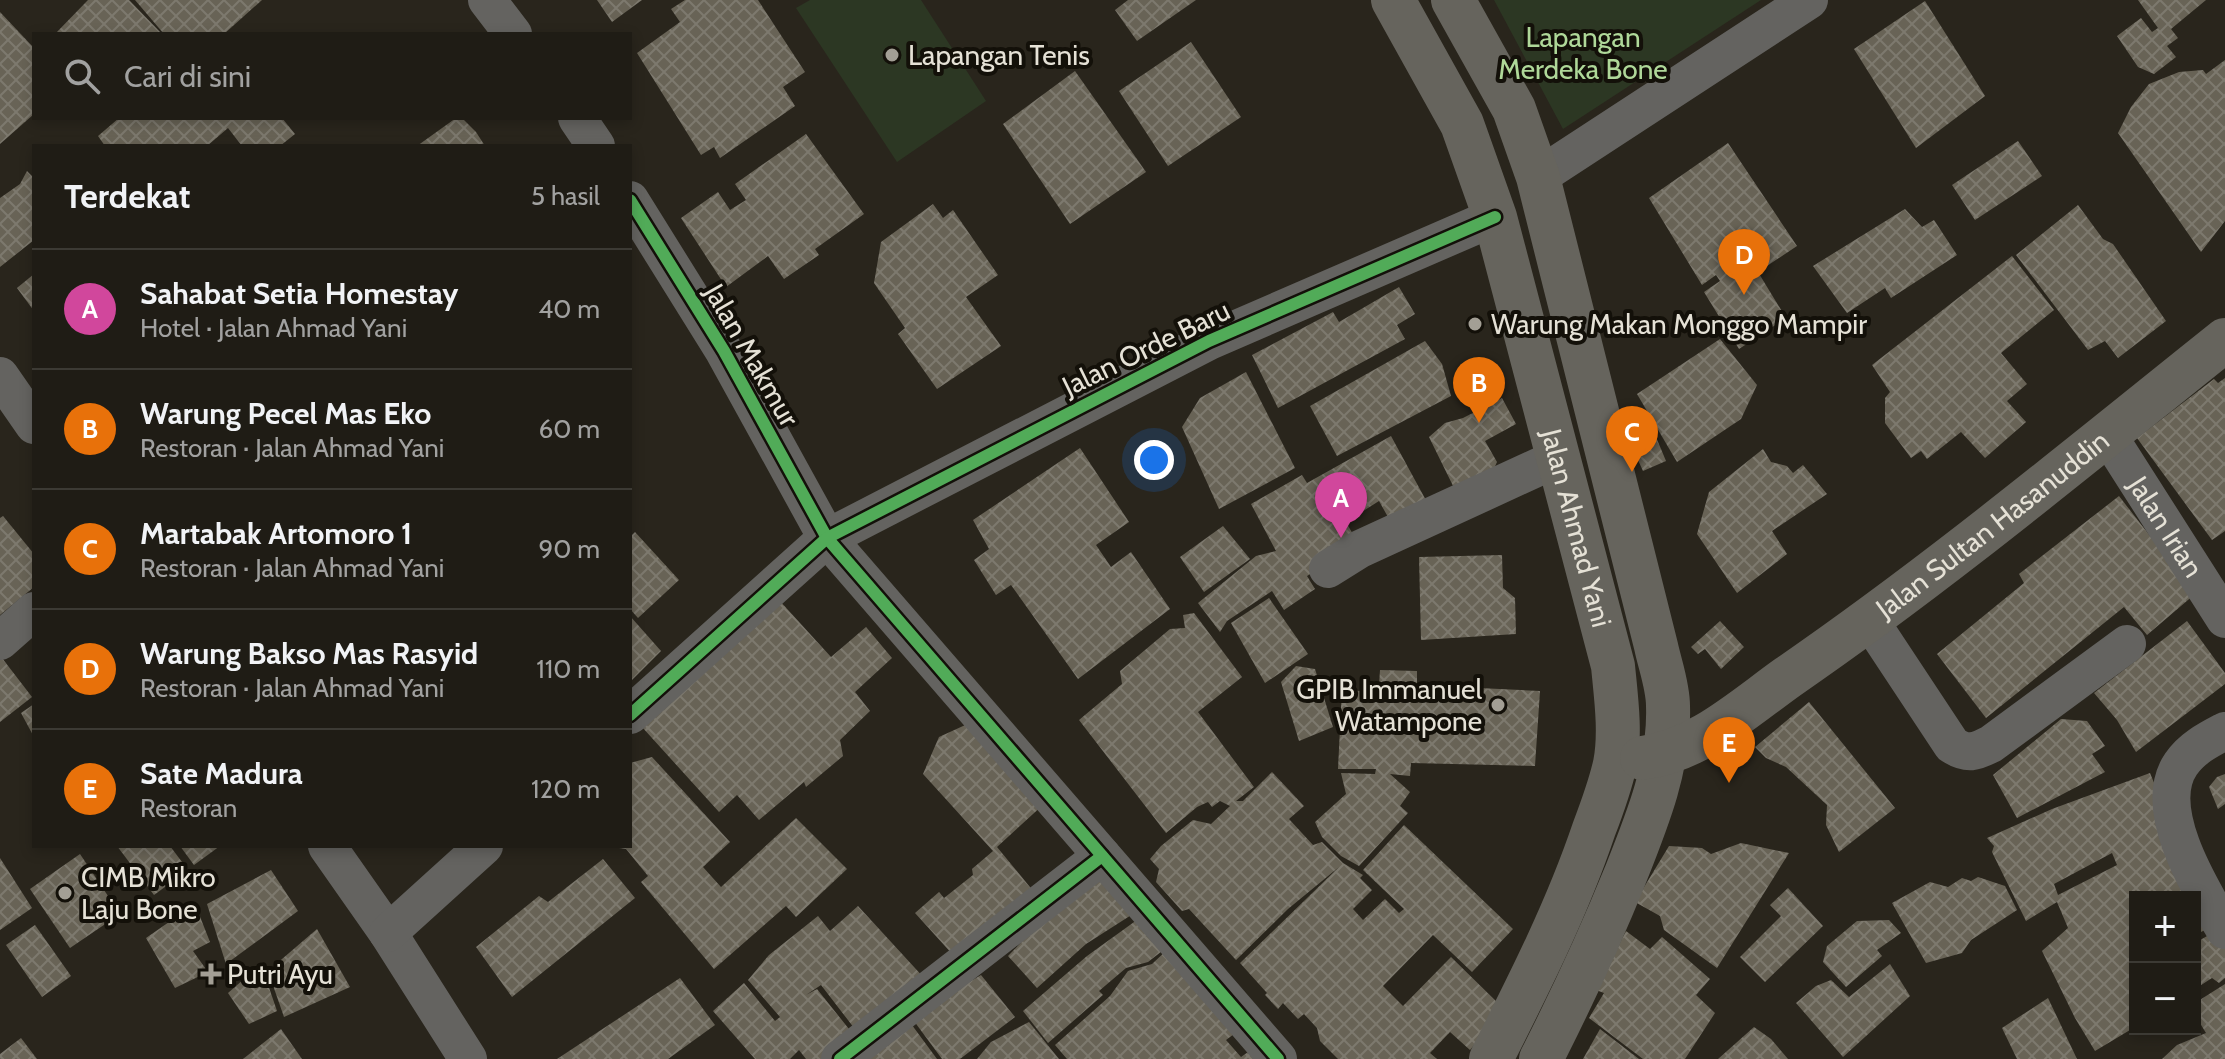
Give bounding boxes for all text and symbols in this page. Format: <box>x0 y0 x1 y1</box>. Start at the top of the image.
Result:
park label: Lapangan Merdeka Bone <box>1498 20 1668 86</box>
search box <box>32 32 632 120</box>
place label: Lapangan Tenis <box>908 38 1090 72</box>
marker: Lapangan Tenis <box>883 46 901 64</box>
icon: search <box>60 54 104 98</box>
text: Cari di sini <box>124 58 251 95</box>
text: Terdekat <box>64 175 190 217</box>
text: 5 hasil <box>531 180 600 212</box>
pin: D <box>1718 229 1770 295</box>
text: Sahabat Setia Homestay <box>140 275 458 312</box>
street label: Jalan Makmur <box>697 277 807 432</box>
text: A <box>82 293 98 325</box>
text: 40 m <box>538 293 600 325</box>
street label: Jalan Orde Baru <box>1056 293 1235 404</box>
place label: Warung Makan Monggo Mampir <box>1491 307 1867 341</box>
text: Hotel · Jalan Ahmad Yani <box>140 312 407 344</box>
marker: Warung Makan Monggo Mampir <box>1466 315 1484 333</box>
pin: B <box>1453 357 1505 423</box>
text: Warung Pecel Mas Eko <box>140 395 431 432</box>
pin: C <box>1606 406 1658 472</box>
text: B <box>82 413 98 445</box>
text: 60 m <box>538 413 600 445</box>
street label: Jalan Sultan Hasanuddin <box>1868 423 2115 626</box>
street label: Jalan Ahmad Yani <box>1534 424 1619 631</box>
text: Restoran · Jalan Ahmad Yani <box>140 432 444 464</box>
your location <box>1134 440 1174 480</box>
street label: Jalan Irian <box>2121 469 2211 584</box>
pin: A <box>1315 472 1367 538</box>
text: Martabak Artomoro 1 <box>140 515 412 552</box>
text: C <box>82 533 98 565</box>
text: 90 m <box>538 533 600 565</box>
text: Restoran · Jalan Ahmad Yani <box>140 552 444 584</box>
text: Warung Bakso Mas Rasyid <box>140 635 478 672</box>
text: D <box>81 653 99 685</box>
text: 110 m <box>536 653 600 685</box>
text: Restoran · Jalan Ahmad Yani <box>140 672 444 704</box>
place label: GPIB Immanuel Watampone <box>1296 672 1482 738</box>
marker: GPIB Immanuel Watampone <box>1489 696 1507 714</box>
pin: E <box>1703 717 1755 783</box>
text: Sate Madura <box>140 755 303 792</box>
text: E <box>83 773 97 805</box>
text: 120 m <box>531 773 600 805</box>
text: Restoran <box>140 792 237 824</box>
place label: CIMB Mikro Laju Bone <box>81 860 216 926</box>
marker: CIMB Mikro Laju Bone <box>56 884 74 902</box>
map controls <box>2129 891 2201 1035</box>
button: + <box>2129 891 2201 963</box>
place label: Putri Ayu <box>227 957 333 991</box>
button: − <box>2129 963 2201 1035</box>
marker: Putri Ayu <box>202 965 220 983</box>

